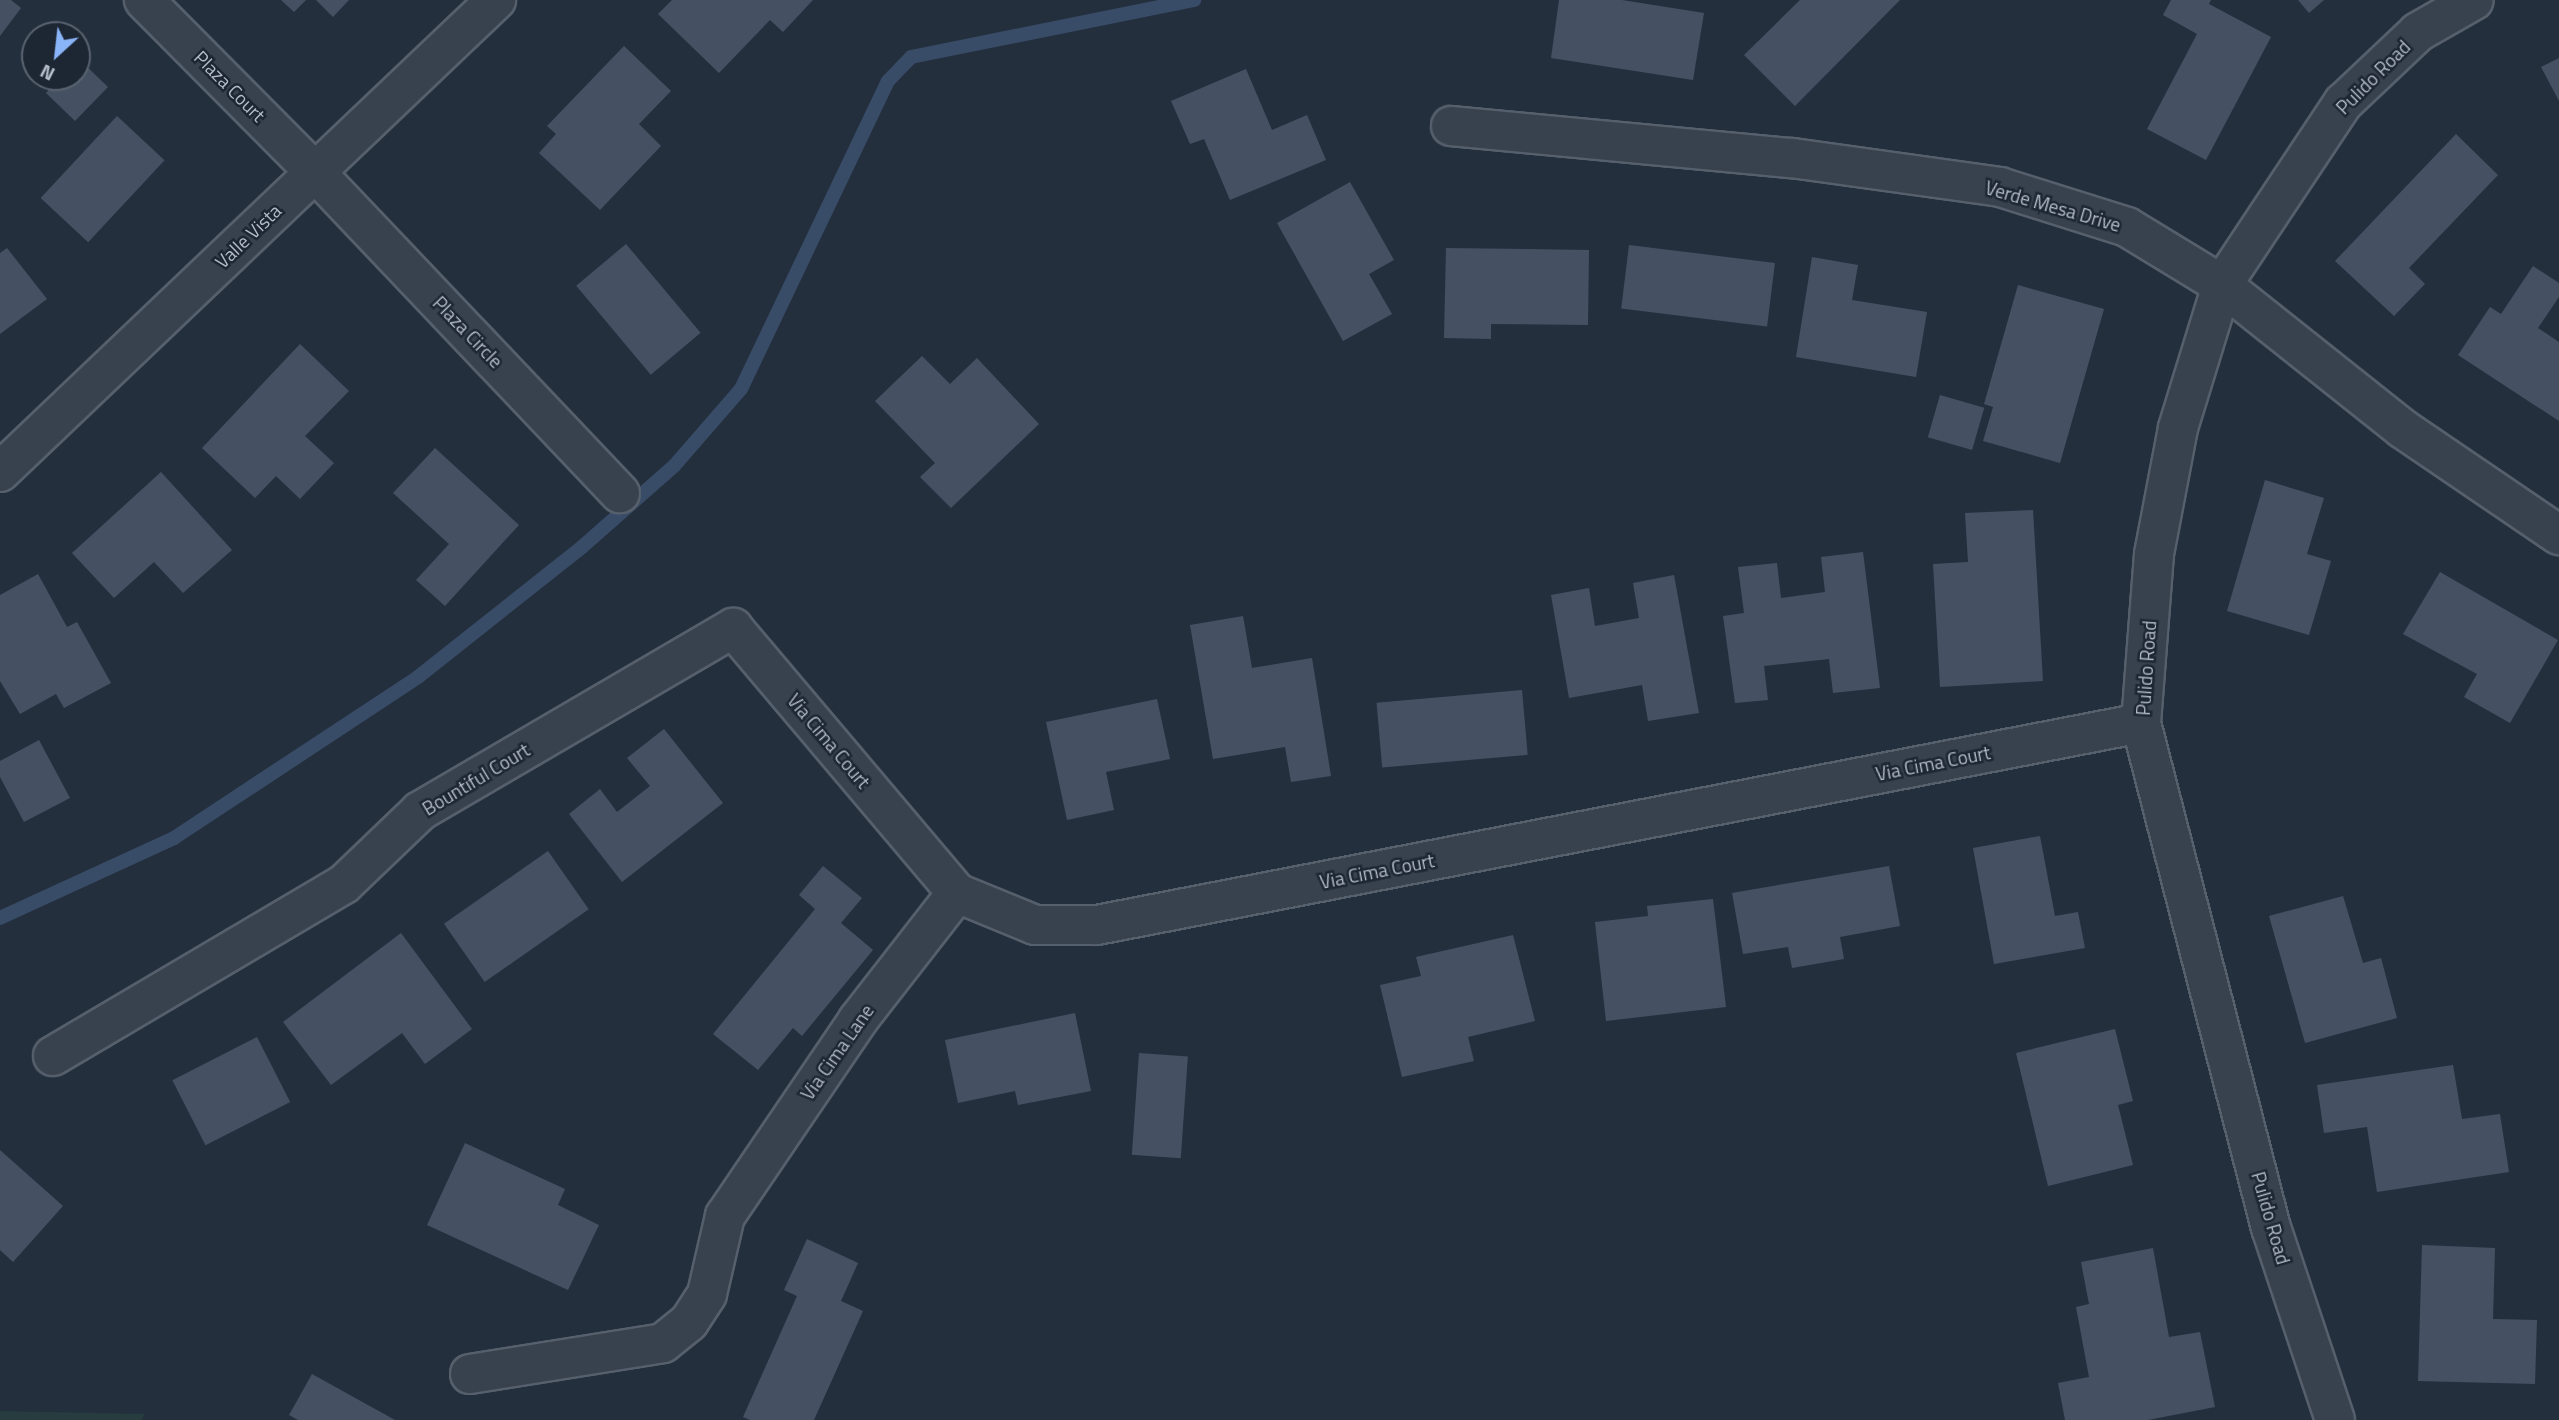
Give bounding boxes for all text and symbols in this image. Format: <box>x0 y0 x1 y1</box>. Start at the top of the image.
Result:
north arrow <box>21 21 91 91</box>
street label: Pulido Road <box>2331 35 2415 119</box>
street label: Plaza Court <box>190 46 270 126</box>
text: N <box>35 57 60 89</box>
street label: Verde Mesa Drive <box>1983 176 2123 236</box>
street label: Valle Vista <box>210 199 286 273</box>
street label: Plaza Circle <box>428 291 508 373</box>
street label: Pulido Road <box>2131 620 2161 716</box>
street label: Via Cima Court <box>783 689 875 793</box>
street label: Bountiful Court <box>418 738 534 820</box>
street label: Via Cima Court <box>1874 741 1992 785</box>
street label: Via Cima Court <box>1318 849 1436 893</box>
street label: Via Cima Lane <box>796 1000 878 1104</box>
street label: Pulido Road <box>2247 1169 2295 1267</box>

